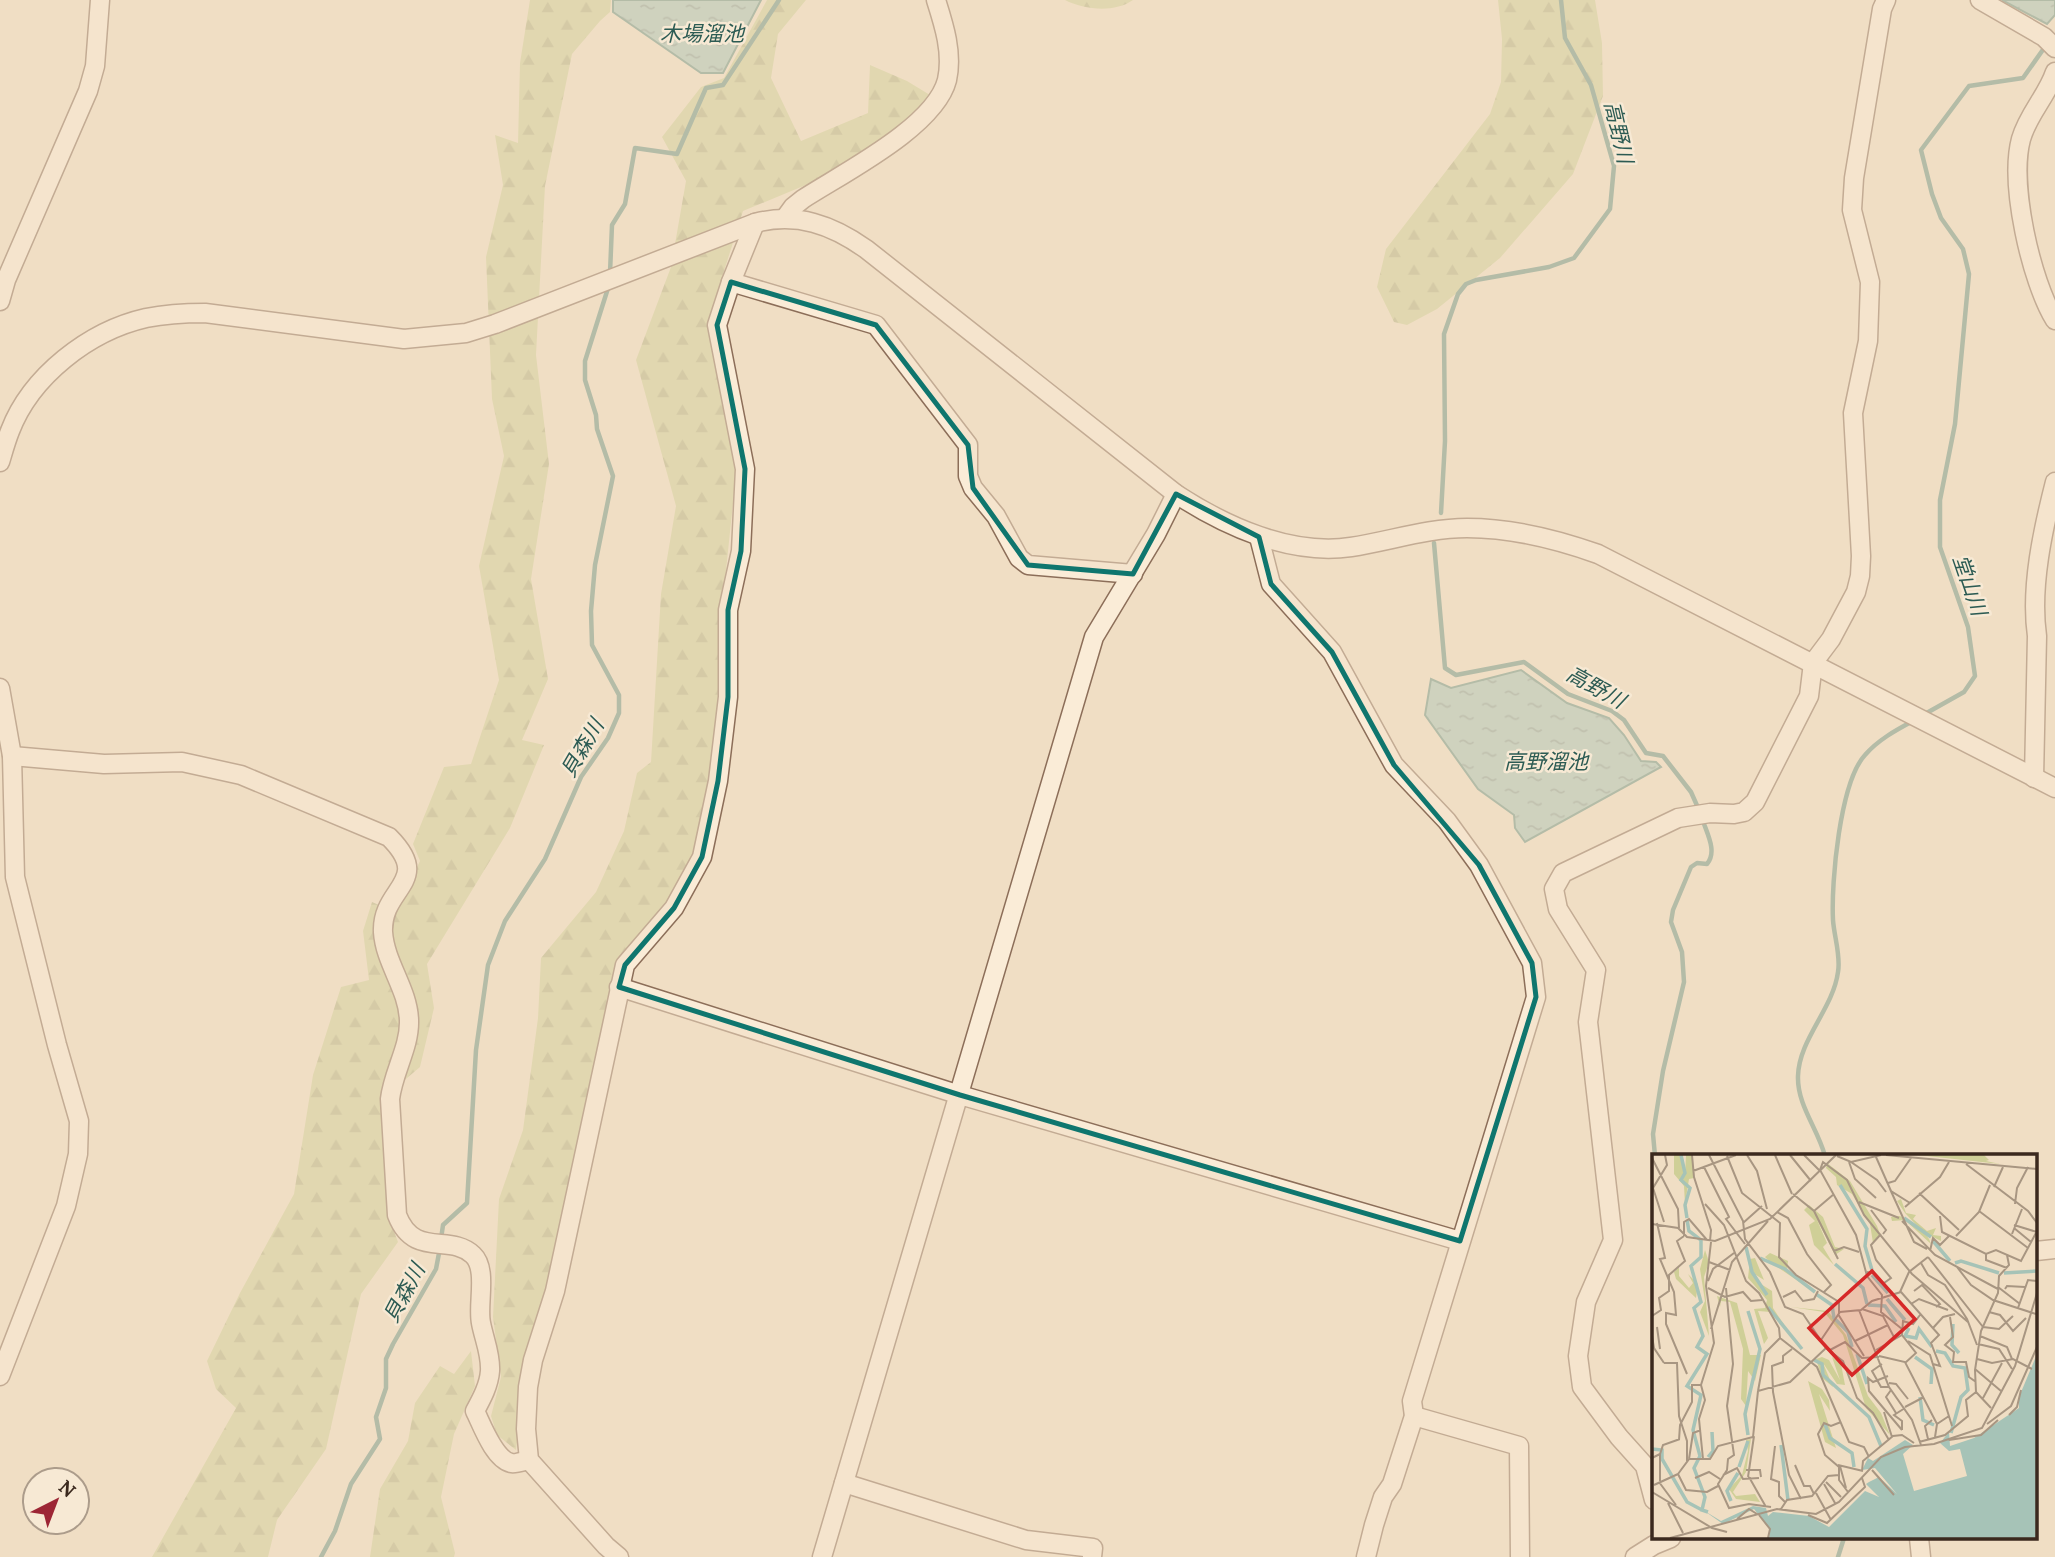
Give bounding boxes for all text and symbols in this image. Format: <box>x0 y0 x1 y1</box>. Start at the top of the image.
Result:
water label: 木場溜池 <box>660 20 746 47</box>
water label: 高野川 <box>1599 98 1640 168</box>
water label: 堂山川 <box>1947 551 1994 621</box>
water label: 高野川 <box>1562 660 1632 715</box>
water label: 貝森川 <box>555 712 610 782</box>
water label: 高野溜池 <box>1504 748 1590 775</box>
inset map <box>1652 1154 2038 1540</box>
water label: 貝森川 <box>377 1257 432 1327</box>
north arrow <box>21 1466 91 1536</box>
text: N <box>54 1475 81 1502</box>

